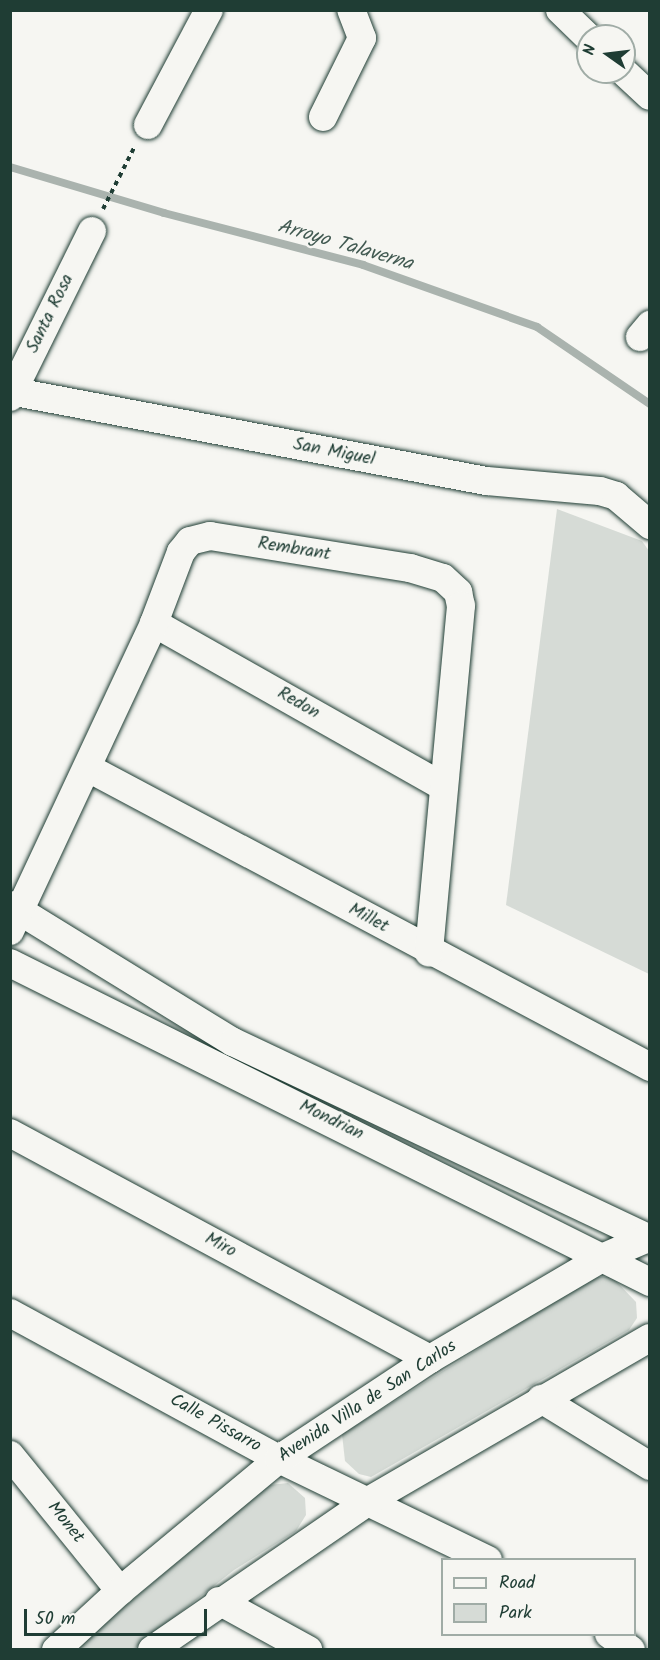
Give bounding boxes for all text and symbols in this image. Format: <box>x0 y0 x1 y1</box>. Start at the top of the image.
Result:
north arrow <box>576 24 636 84</box>
text: N <box>577 42 603 58</box>
water label: Arroyo Talaverna <box>275 215 415 277</box>
street label: Santa Rosa <box>23 271 79 357</box>
street label: San Miguel <box>291 434 377 472</box>
street label: Rembrant <box>256 534 332 566</box>
street label: Redon <box>273 683 323 725</box>
street label: Millet <box>344 900 392 938</box>
street label: Mondrian <box>295 1096 367 1146</box>
street label: Miro <box>201 1229 239 1263</box>
street label: Avenida Villa de San Carlos <box>275 1336 461 1468</box>
street label: Calle Pissarro <box>165 1390 265 1458</box>
street label: Monet <box>42 1498 88 1548</box>
legend <box>441 1558 636 1636</box>
text: Road <box>499 1569 535 1598</box>
scale bar <box>27 1597 210 1635</box>
text: Park <box>499 1599 532 1628</box>
text: 50 m <box>35 1605 75 1634</box>

